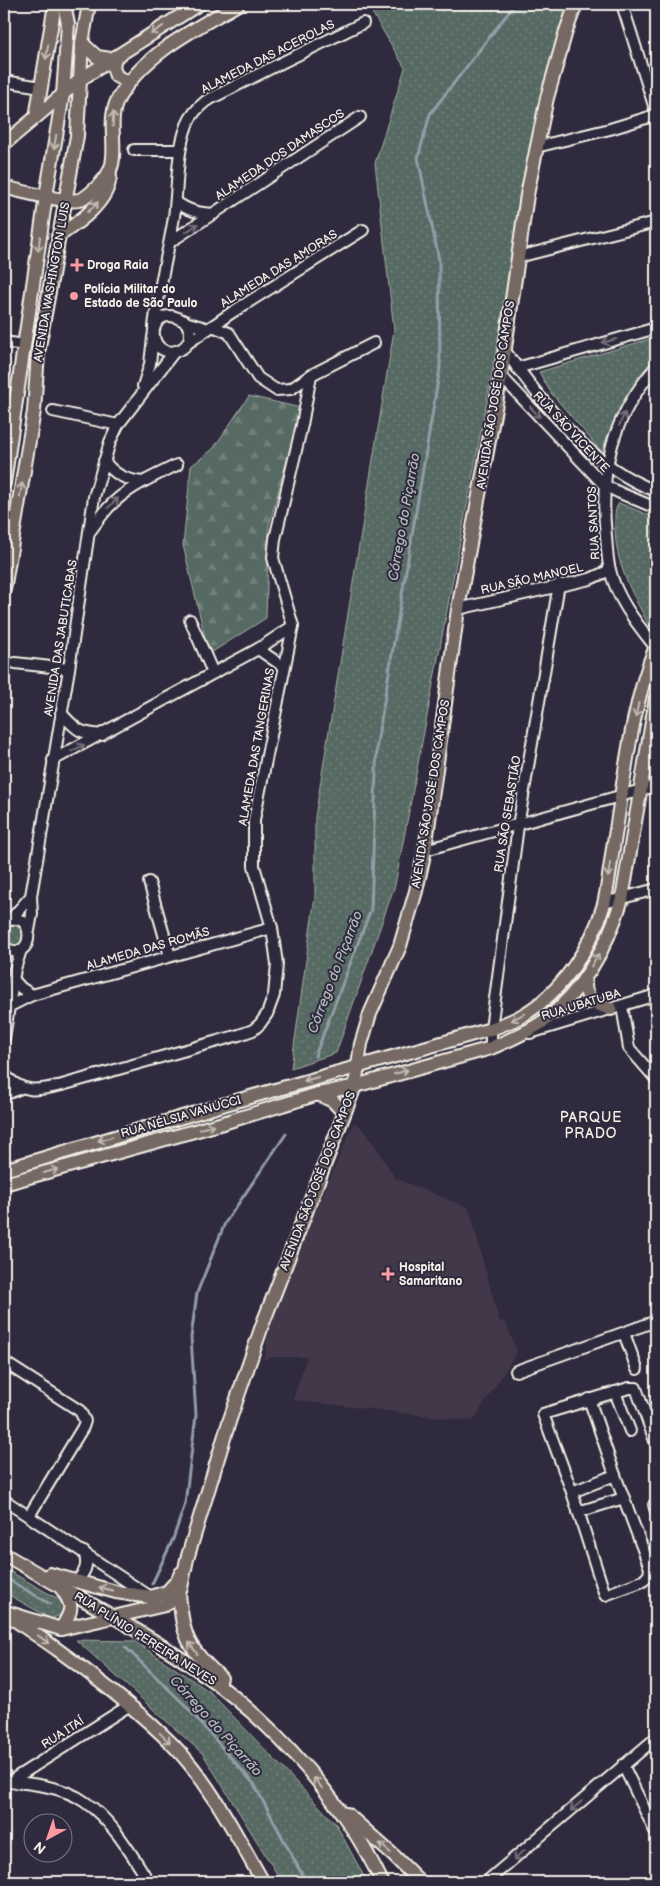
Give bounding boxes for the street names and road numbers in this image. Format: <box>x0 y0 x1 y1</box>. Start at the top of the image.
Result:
street label: ALAMEDA DAS ACEROLAS <box>199 17 337 97</box>
street label: ALAMEDA DOS DAMASCOS <box>213 106 347 204</box>
street label: AVENIDA WASHINGTON LUIS <box>31 201 73 363</box>
street label: ALAMEDA DAS AMORAS <box>218 227 340 311</box>
street label: AVENIDA SÃO JOSÉ DOS CAMPOS <box>473 299 518 490</box>
street label: RUA SÃO VICENTE <box>530 388 613 476</box>
street label: RUA SANTOS <box>585 486 603 560</box>
street label: AVENIDA DAS JABUTICABAS <box>41 558 81 718</box>
street label: RUA SÃO MANOEL <box>479 559 585 598</box>
street label: ALAMEDA DAS TANGERINAS <box>236 667 278 827</box>
street label: AVENIDA SÃO JOSÉ DOS CAMPOS <box>408 698 453 889</box>
street label: RUA SÃO SEBASTIÃO <box>490 754 525 874</box>
street label: ALAMEDA DAS ROMÃS <box>84 923 211 974</box>
street label: RUA UBATUBA <box>539 986 623 1024</box>
street label: AVENIDA SÃO JOSÉ DOS CAMPOS <box>276 1089 359 1273</box>
street label: RUA NÉLSIA VANUCCI <box>119 1092 243 1141</box>
street label: RUA PLÍNIO PEREIRA NEVES <box>71 1587 220 1689</box>
street label: RUA ITAÍ <box>38 1712 88 1752</box>

